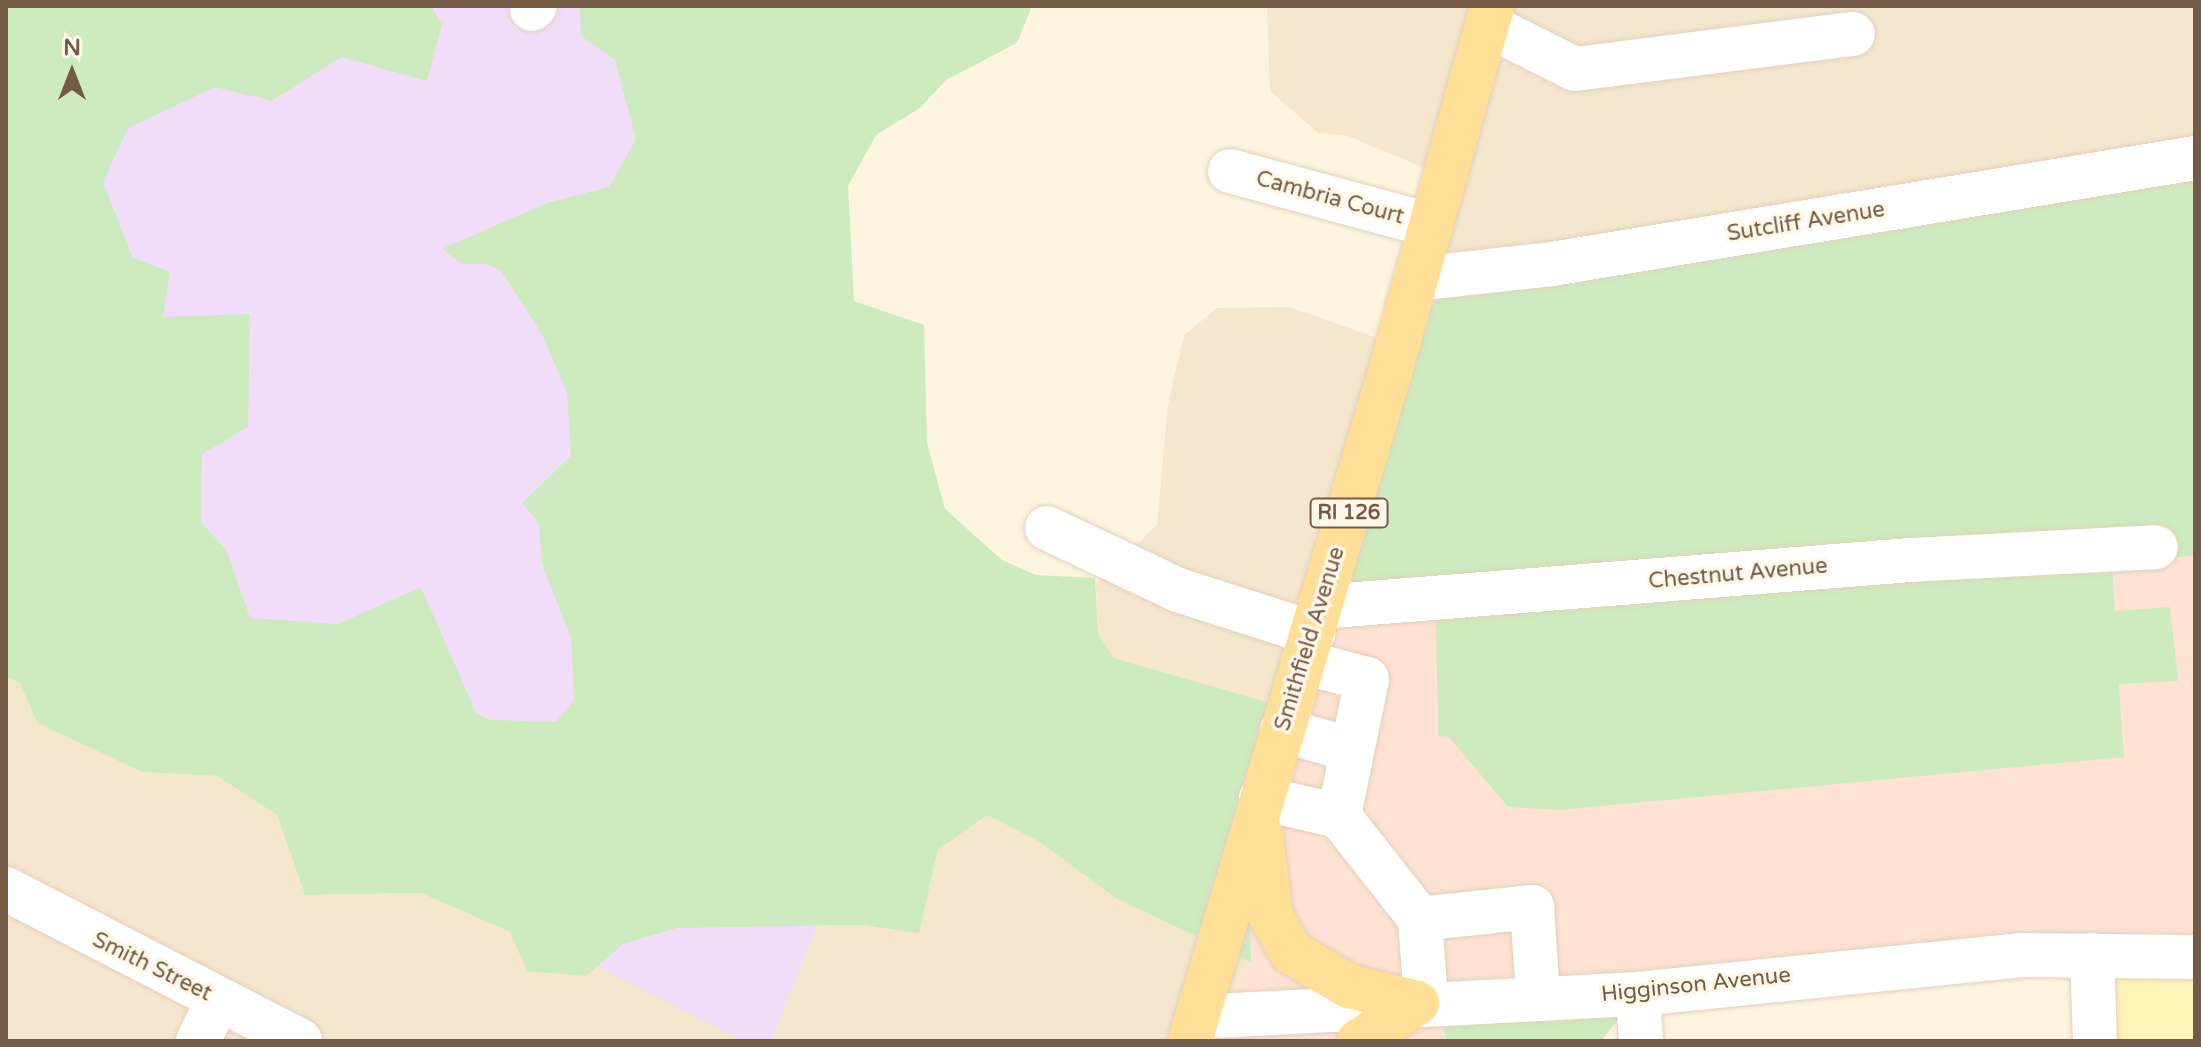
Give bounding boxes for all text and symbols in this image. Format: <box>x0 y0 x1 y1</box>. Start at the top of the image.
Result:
north arrow <box>32 32 112 112</box>
text: N <box>63 35 81 61</box>
street label: Cambria Court <box>1253 166 1407 230</box>
street label: Sutcliff Avenue <box>1725 197 1887 247</box>
road number: RI 126 <box>1309 497 1389 529</box>
street label: Smithfield Avenue <box>1269 544 1351 734</box>
street label: Chestnut Avenue <box>1647 553 1829 595</box>
street label: Smith Street <box>88 927 216 1007</box>
street label: Higginson Avenue <box>1600 962 1792 1008</box>

